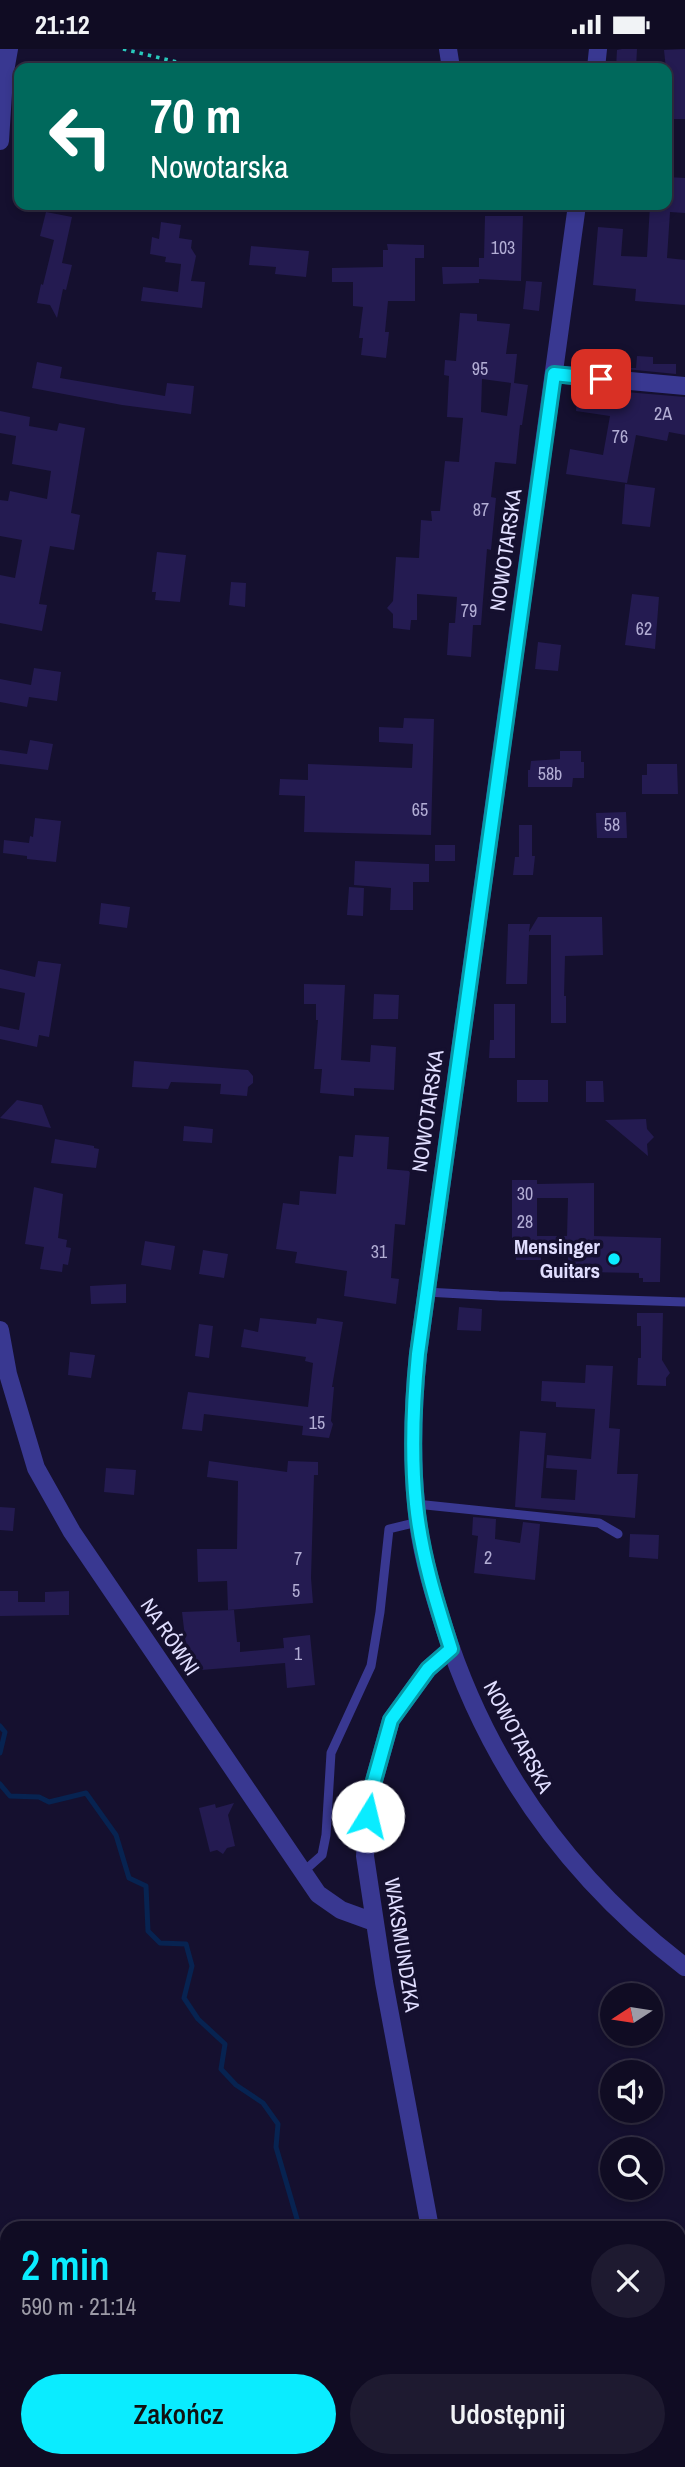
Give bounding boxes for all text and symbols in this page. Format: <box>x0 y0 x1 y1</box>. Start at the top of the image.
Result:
text: 21:12 <box>35 7 90 42</box>
text: 70 m <box>150 82 242 148</box>
icon: left <box>35 91 126 182</box>
text: Nowotarska <box>150 145 289 188</box>
house number: 103 <box>491 235 515 260</box>
pin <box>571 349 631 409</box>
house number: 95 <box>472 356 488 381</box>
icon: arrive <box>582 360 620 398</box>
house number: 2A <box>654 401 672 426</box>
house number: 76 <box>612 424 628 449</box>
street label: NOWOTARSKA <box>483 486 529 613</box>
house number: 87 <box>473 497 489 522</box>
house number: 79 <box>461 598 477 623</box>
house number: 62 <box>636 616 652 641</box>
house number: 58b <box>538 761 562 786</box>
house number: 65 <box>412 797 428 822</box>
house number: 58 <box>604 812 620 837</box>
street label: NOWOTARSKA <box>405 1047 451 1174</box>
house number: 30 <box>517 1181 533 1206</box>
house number: 28 <box>517 1209 533 1234</box>
place label: Mensinger Guitars <box>514 1232 600 1285</box>
house number: 31 <box>371 1239 388 1264</box>
marker: Mensinger Guitars <box>606 1251 622 1267</box>
house number: 15 <box>309 1410 325 1435</box>
house number: 2 <box>484 1545 492 1570</box>
house number: 7 <box>294 1546 302 1571</box>
house number: 5 <box>292 1578 300 1603</box>
street label: NA RÓWNI <box>134 1593 207 1681</box>
house number: 1 <box>294 1641 303 1666</box>
street label: NOWOTARSKA <box>477 1676 560 1798</box>
position arrow <box>331 1779 405 1853</box>
street label: WAKSMUNDZKA <box>378 1876 427 2014</box>
north arrow <box>600 1983 663 2046</box>
map controls <box>600 1983 663 2200</box>
button: sound <box>600 2060 663 2123</box>
button: search <box>600 2137 663 2200</box>
text: 2 min <box>21 2237 110 2293</box>
button: close <box>591 2244 665 2318</box>
text: 590 m · 21:14 <box>21 2291 136 2322</box>
button: Zakończ <box>21 2374 336 2454</box>
button: Udostępnij <box>350 2374 665 2454</box>

